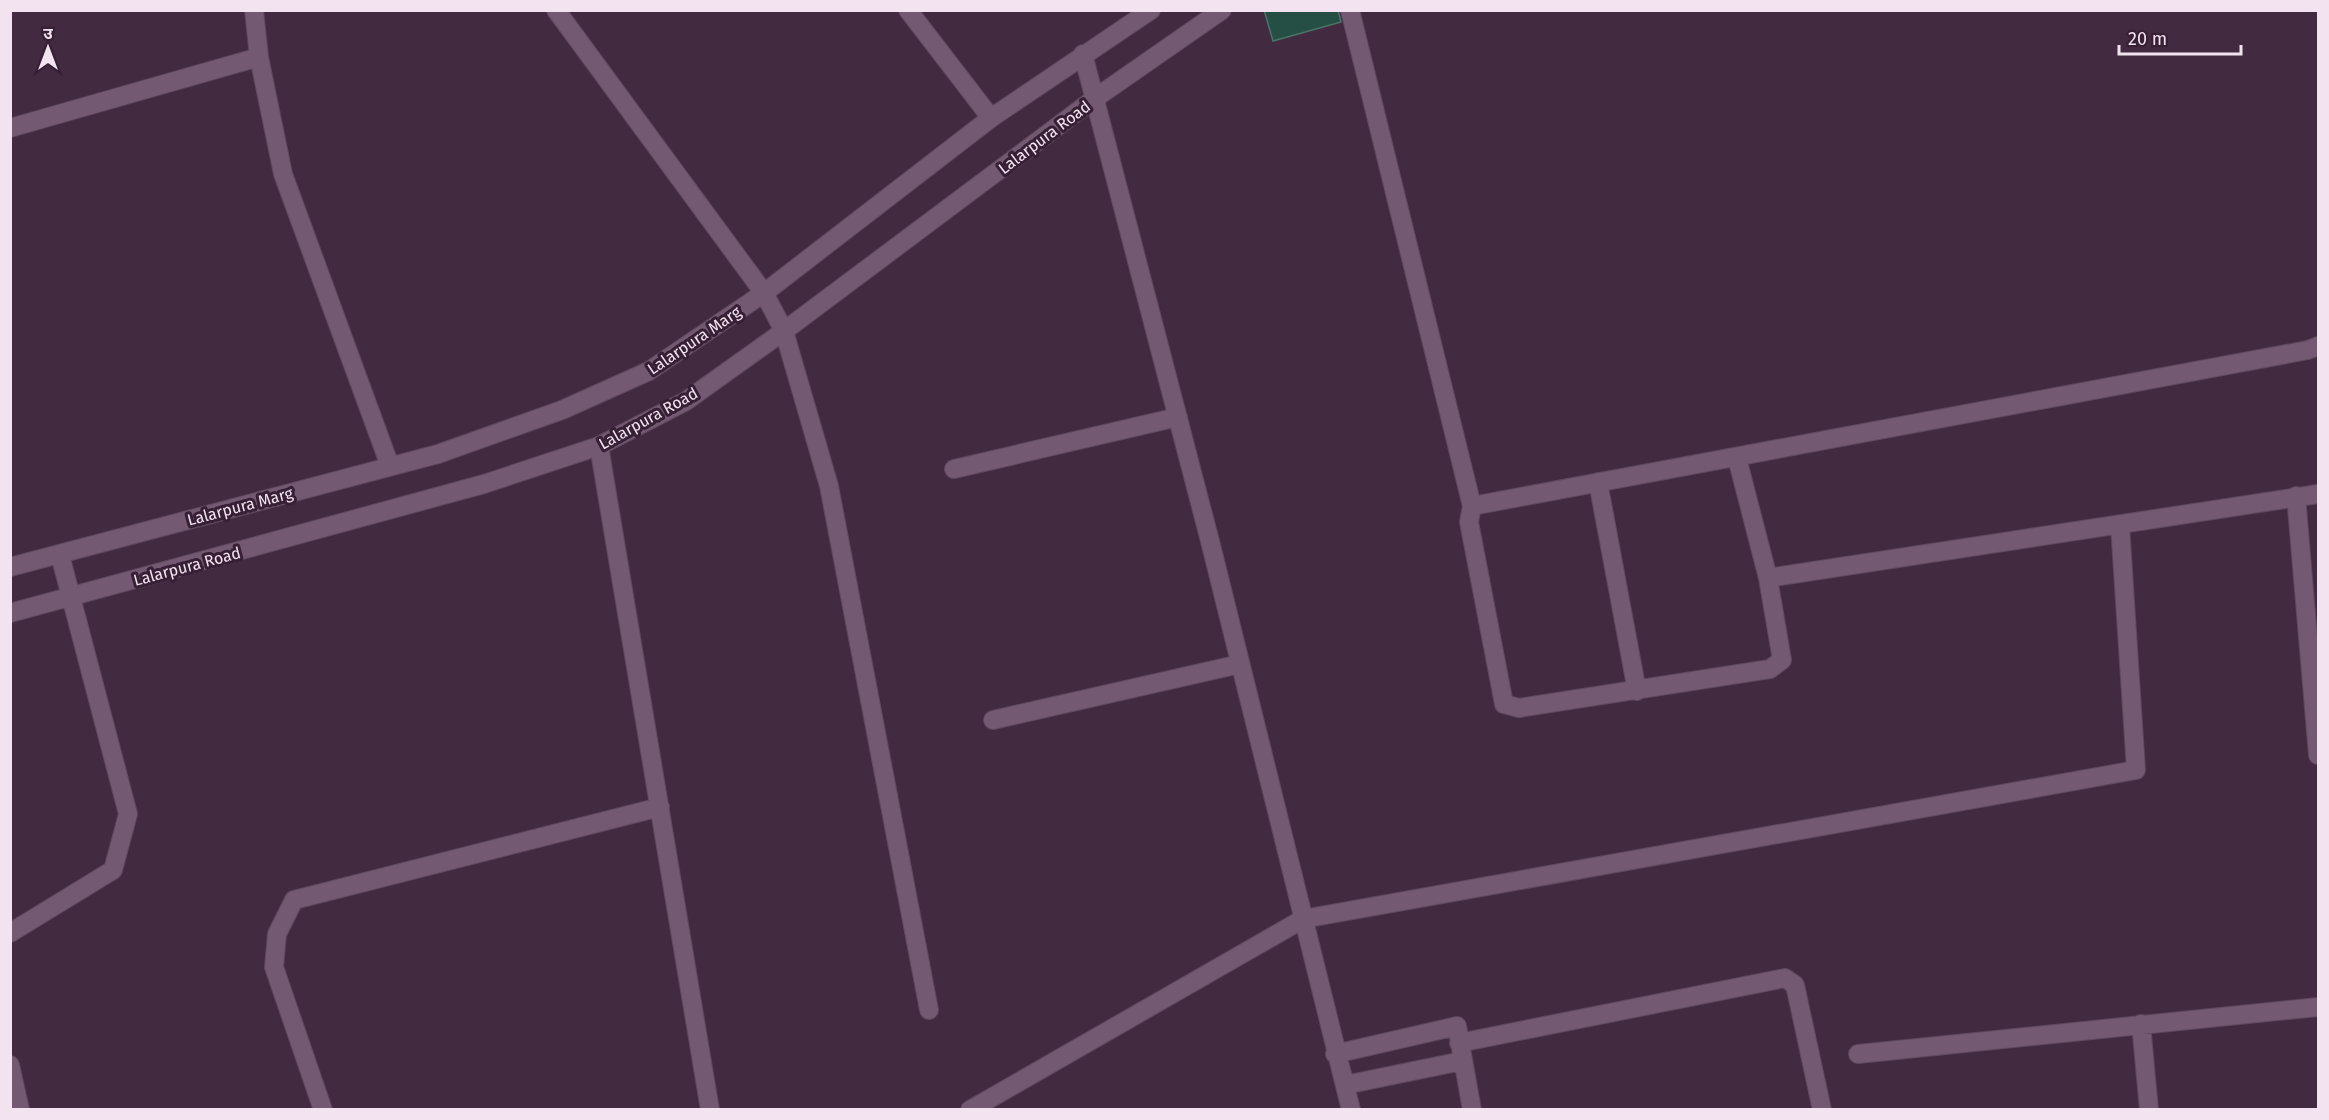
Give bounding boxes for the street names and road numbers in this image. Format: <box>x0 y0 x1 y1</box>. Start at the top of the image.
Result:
street label: Lalarpura Road <box>995 97 1094 178</box>
street label: Lalarpura Marg <box>644 302 745 379</box>
street label: Lalarpura Road <box>595 383 701 453</box>
street label: Lalarpura Marg <box>185 483 296 530</box>
street label: Lalarpura Road <box>131 543 243 590</box>

